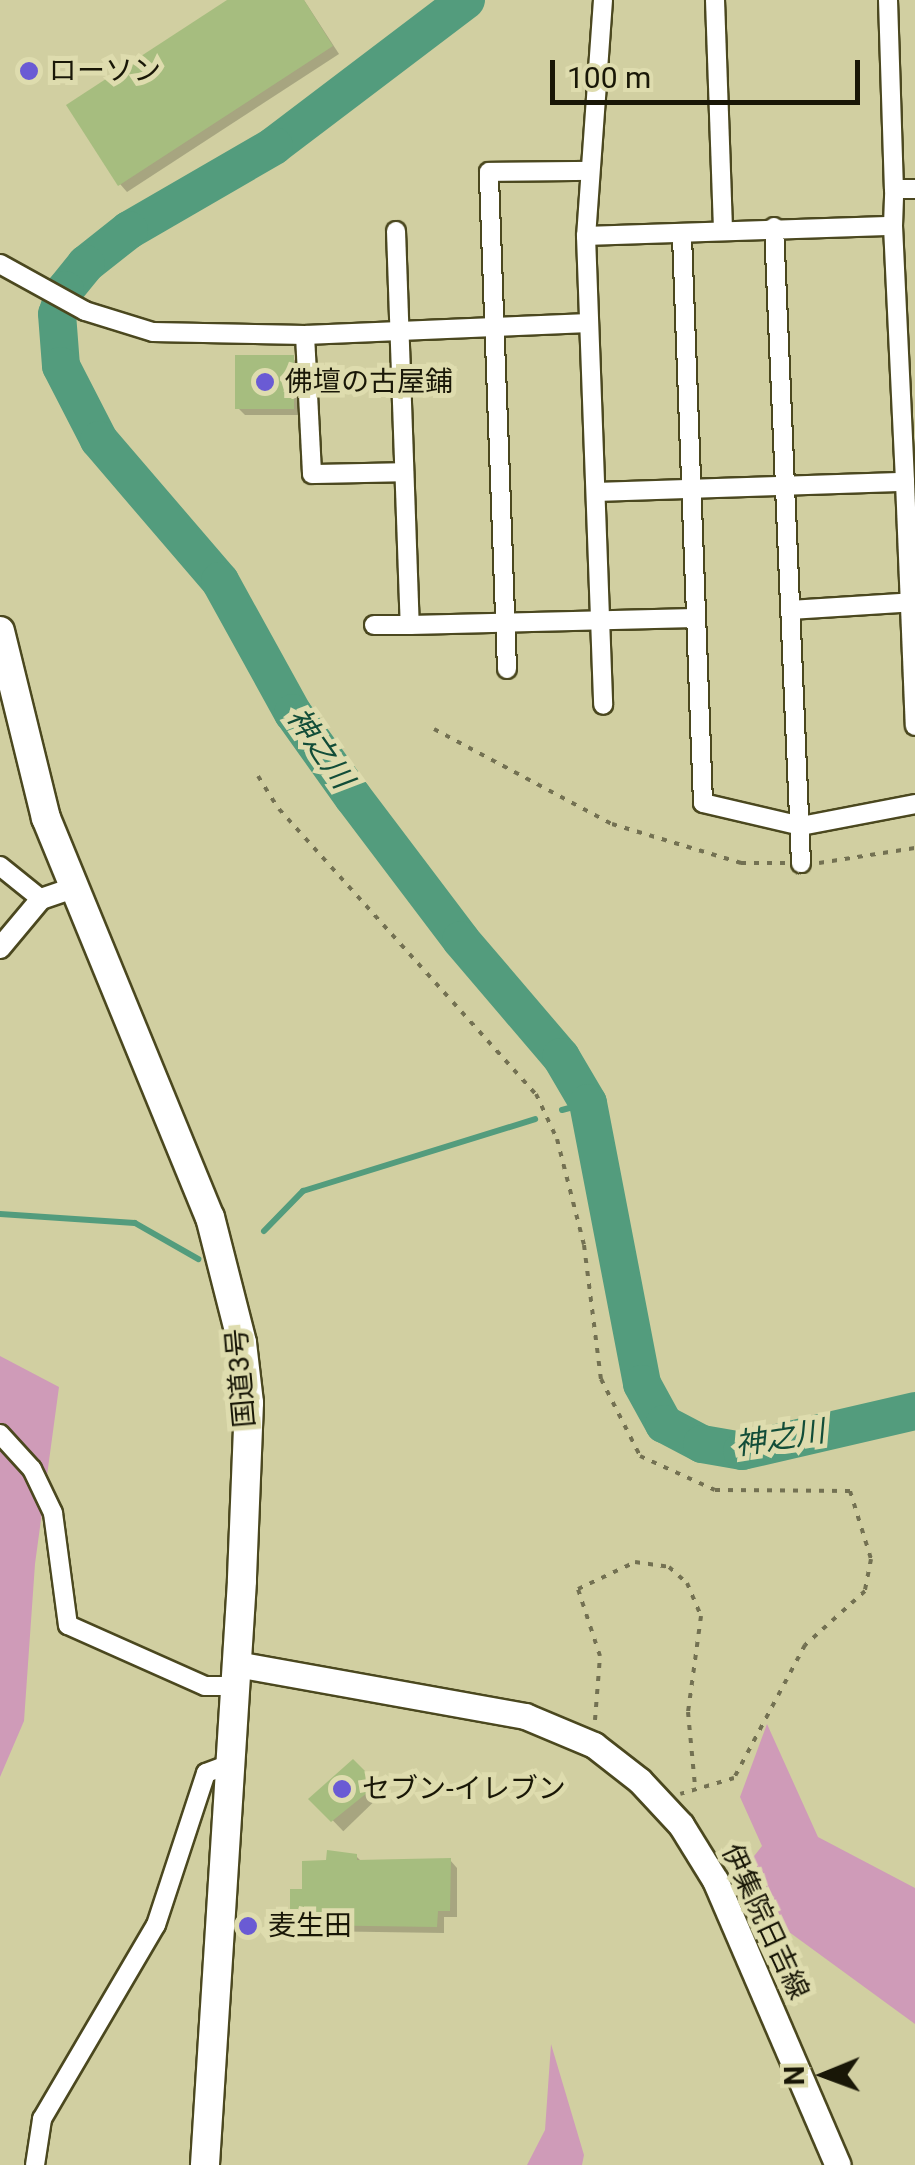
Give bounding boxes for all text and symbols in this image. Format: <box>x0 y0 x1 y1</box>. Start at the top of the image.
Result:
scale bar <box>555 40 865 102</box>
place label: ローソン <box>49 54 161 88</box>
marker: ローソン <box>18 60 40 82</box>
text: 100 m <box>567 60 651 95</box>
place label: 佛壇の古屋鋪 <box>285 365 453 399</box>
marker: 佛壇の古屋鋪 <box>254 371 276 393</box>
water label: 神之川 <box>279 701 361 795</box>
street label: 国道3号 <box>220 1327 262 1429</box>
water label: 神之川 <box>733 1413 827 1463</box>
place label: セブン-イレブン <box>362 1772 566 1806</box>
marker: セブン-イレブン <box>331 1778 353 1800</box>
street label: 伊集院日吉線 <box>714 1839 816 2005</box>
place label: 麦生田 <box>268 1909 352 1943</box>
marker: 麦生田 <box>237 1915 259 1937</box>
north arrow <box>775 2025 875 2125</box>
text: N <box>778 2065 811 2086</box>

